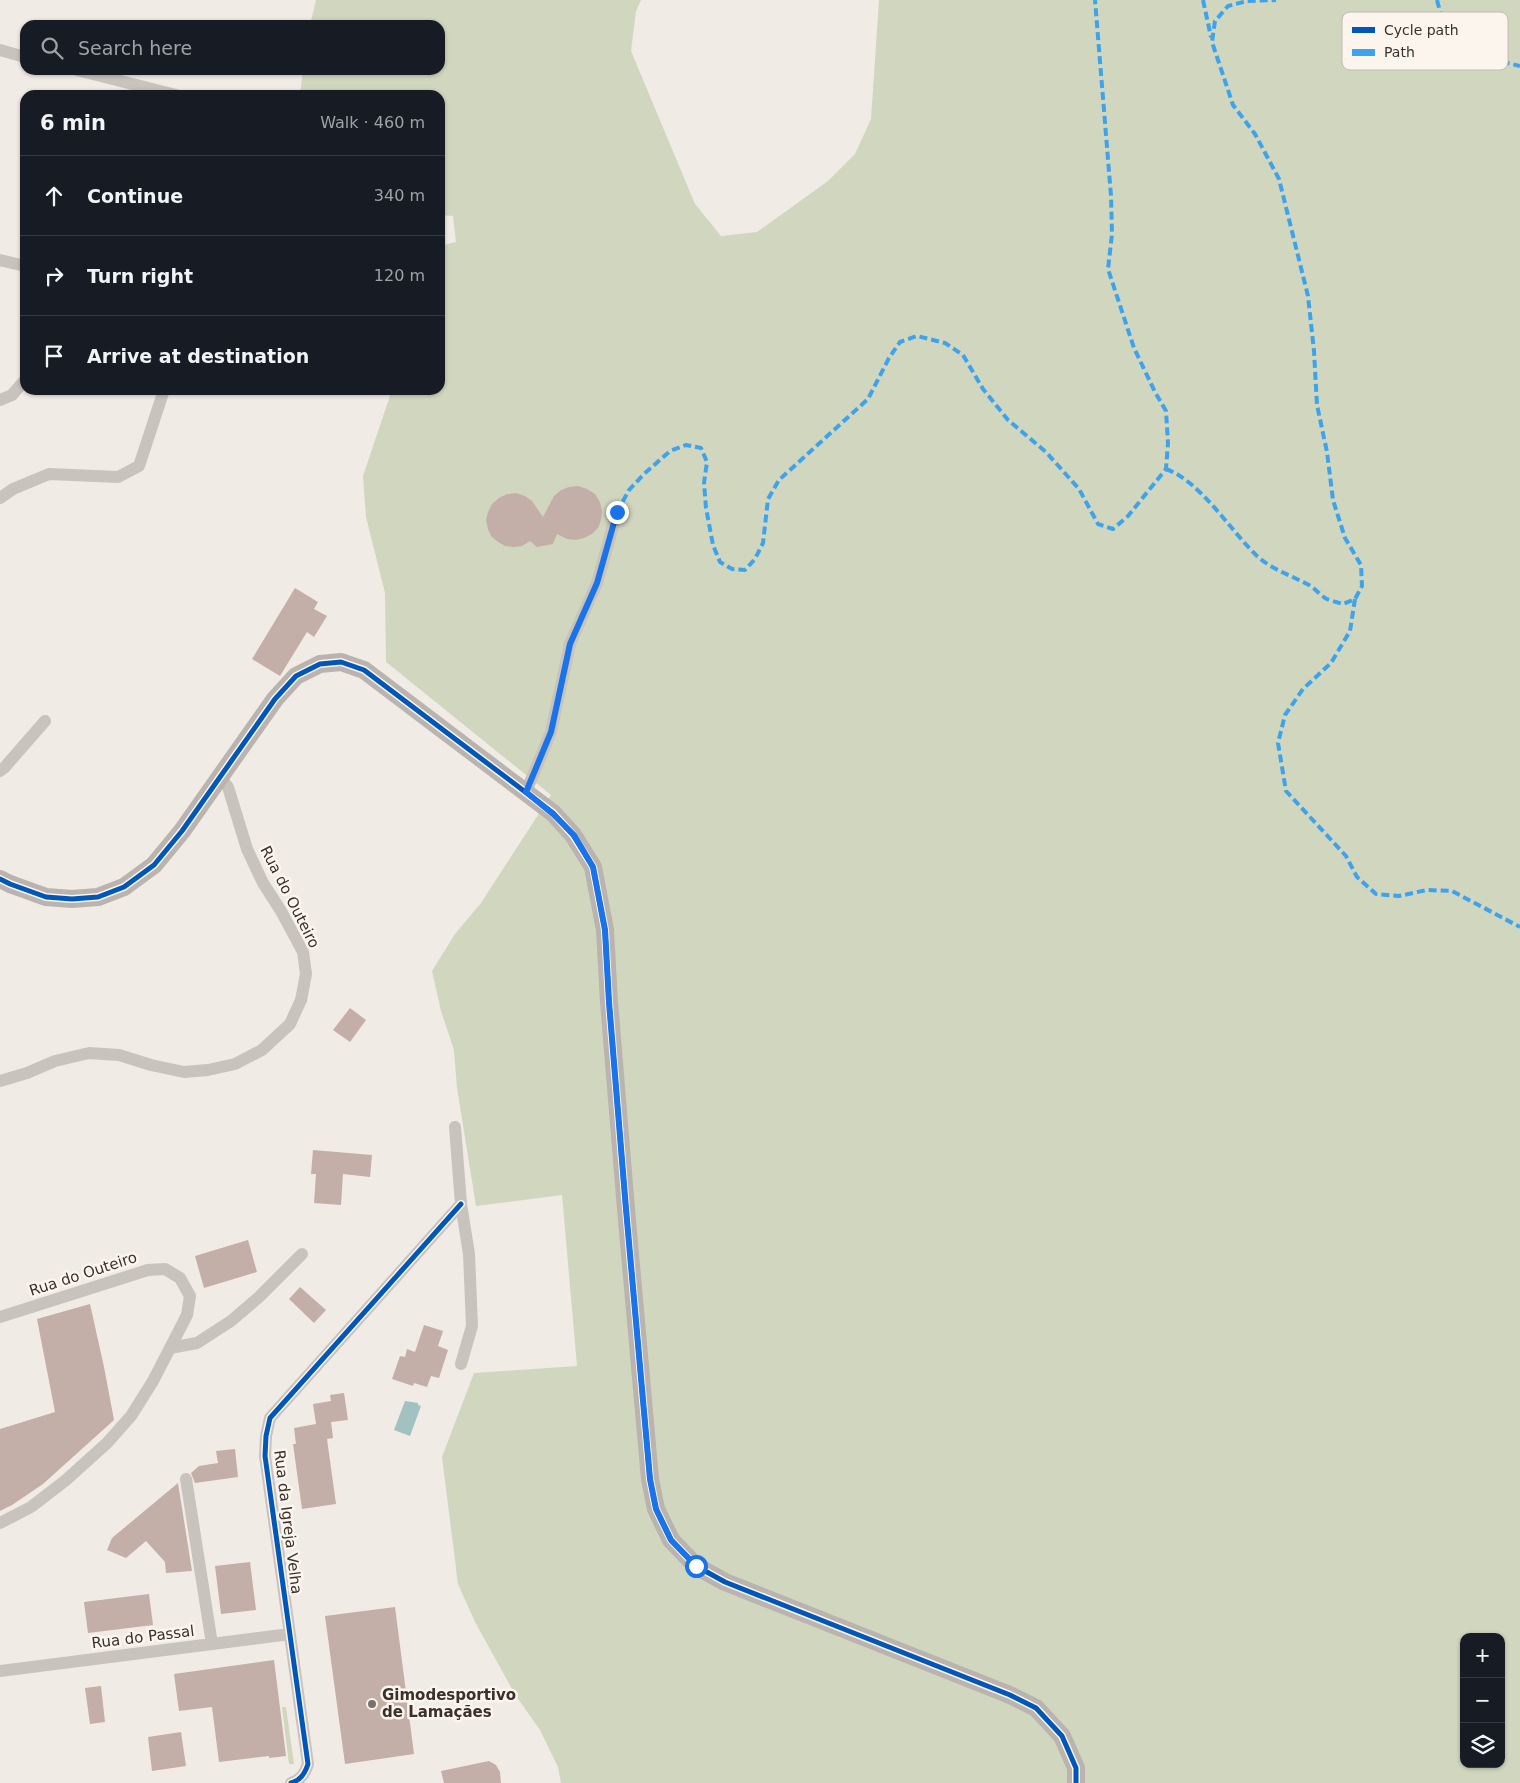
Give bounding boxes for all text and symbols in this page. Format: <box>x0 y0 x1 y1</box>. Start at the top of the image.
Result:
legend <box>1342 12 1508 70</box>
search box <box>20 20 445 75</box>
text: Cycle path <box>1384 22 1459 38</box>
icon: search <box>38 34 66 62</box>
text: Search here <box>78 37 192 59</box>
text: Path <box>1384 44 1415 60</box>
text: 6 min <box>40 111 106 135</box>
text: Walk · 460 m <box>320 113 425 132</box>
icon: ahead <box>40 182 68 210</box>
text: Continue <box>87 185 183 207</box>
text: 340 m <box>374 186 425 205</box>
icon: right <box>40 262 68 290</box>
text: Turn right <box>87 265 193 287</box>
text: 120 m <box>374 266 425 285</box>
icon: arrive <box>40 342 68 370</box>
text: Arrive at destination <box>87 345 309 367</box>
route end <box>606 501 629 524</box>
street label: Rua do Outeiro <box>256 843 324 951</box>
street label: Rua do Outeiro <box>27 1248 139 1300</box>
street label: Rua da Igreja Velha <box>270 1449 306 1595</box>
route start <box>685 1555 708 1578</box>
street label: Rua do Passal <box>91 1622 195 1652</box>
map controls <box>1460 1633 1505 1768</box>
button: + <box>1460 1633 1505 1678</box>
button: − <box>1460 1678 1505 1723</box>
place label: Gimodesportivo de Lamaçães <box>382 1686 516 1721</box>
marker: Gimodesportivo de Lamaçães <box>366 1698 378 1710</box>
button: layers <box>1460 1723 1505 1768</box>

